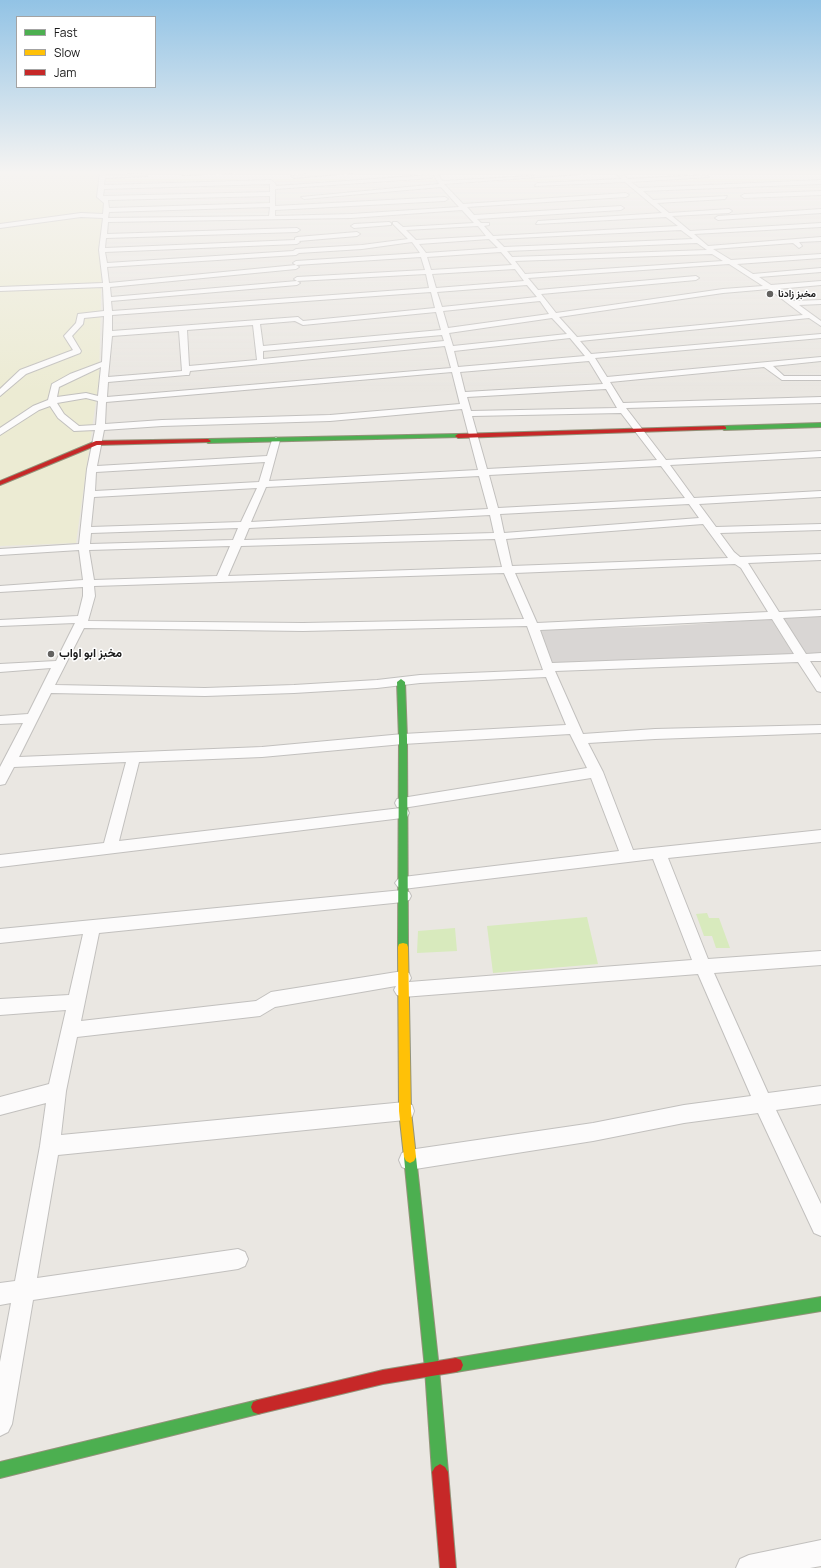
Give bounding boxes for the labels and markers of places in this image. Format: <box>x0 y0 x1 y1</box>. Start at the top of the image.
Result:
place label: مخبز زادنا <box>778 288 816 300</box>
marker: مخبز زادنا <box>765 289 775 299</box>
place label: مخبز ابو اواب <box>59 647 122 661</box>
marker: مخبز ابو اواب <box>46 649 56 659</box>

